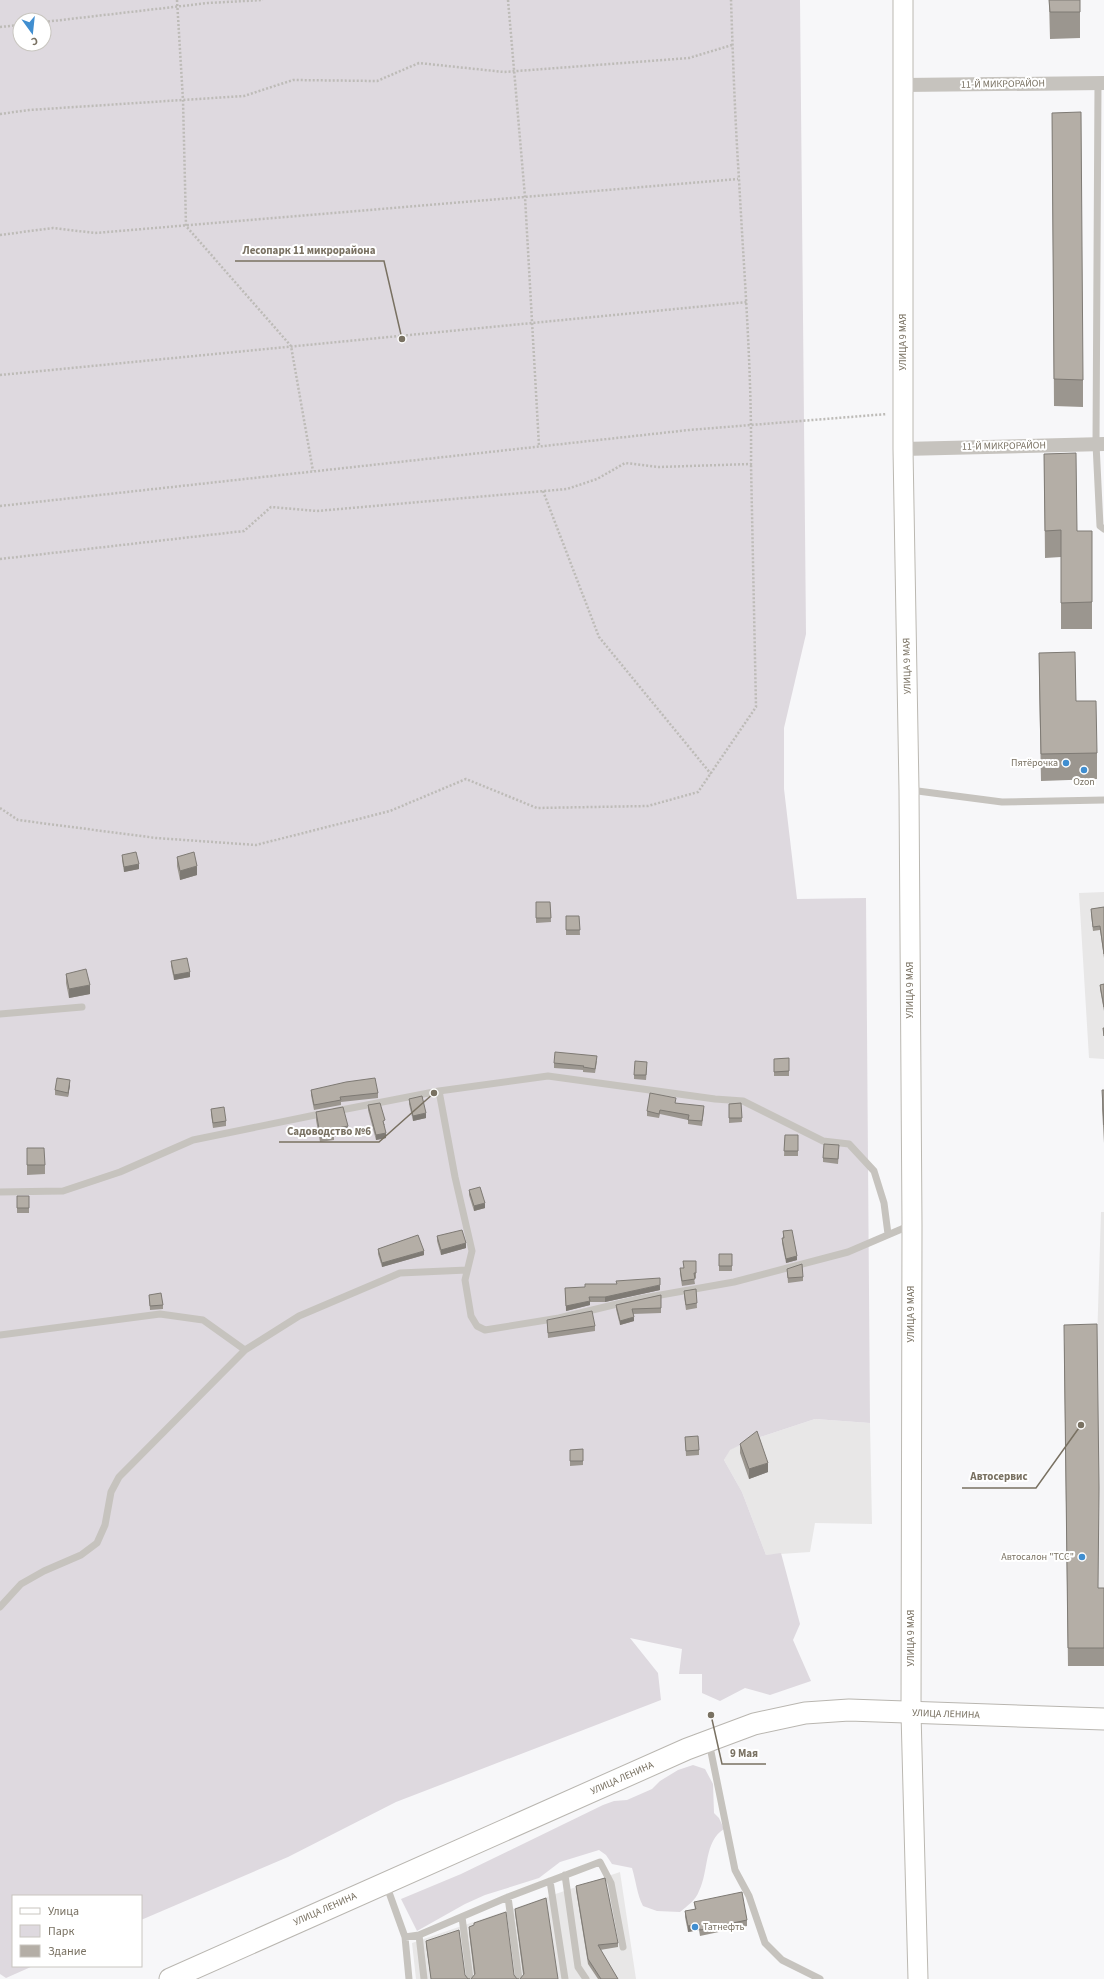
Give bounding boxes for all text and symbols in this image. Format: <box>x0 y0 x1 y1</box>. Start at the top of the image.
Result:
north arrow <box>12 12 52 52</box>
text: С <box>29 33 39 49</box>
street label: 11-Й МИКРОРАЙОН <box>961 76 1045 92</box>
callout: Лесопарк 11 микрорайона <box>235 238 384 261</box>
text: Лесопарк 11 микрорайона <box>241 243 376 258</box>
street label: УЛИЦА 9 МАЯ <box>896 314 910 370</box>
street label: 11-Й МИКРОРАЙОН <box>962 438 1046 454</box>
street label: УЛИЦА 9 МАЯ <box>900 638 914 694</box>
place label: Пятёрочка <box>1011 756 1058 770</box>
marker: Пятёрочка <box>1061 758 1071 768</box>
marker: Ozon <box>1079 765 1089 775</box>
place label: Ozon <box>1073 775 1095 789</box>
street label: УЛИЦА 9 МАЯ <box>903 962 917 1018</box>
callout: Садоводство №6 <box>279 1119 379 1142</box>
text: Садоводство №6 <box>287 1124 371 1139</box>
street label: УЛИЦА 9 МАЯ <box>904 1286 918 1342</box>
callout: Автосервис <box>962 1465 1036 1488</box>
text: Автосервис <box>969 1469 1028 1484</box>
place label: Автосалон "ТСС" <box>1001 1550 1074 1564</box>
marker: Автосалон "ТСС" <box>1077 1552 1087 1562</box>
street label: УЛИЦА 9 МАЯ <box>904 1610 918 1666</box>
street label: УЛИЦА ЛЕНИНА <box>912 1706 981 1722</box>
callout: 9 Мая <box>722 1741 766 1764</box>
text: 9 Мая <box>730 1746 758 1761</box>
street label: УЛИЦА ЛЕНИНА <box>588 1758 656 1798</box>
street label: УЛИЦА ЛЕНИНА <box>291 1889 359 1929</box>
legend <box>12 1895 142 1967</box>
text: Улица <box>48 1903 79 1920</box>
place label: Татнефть <box>703 1920 744 1934</box>
marker: Татнефть <box>690 1922 700 1932</box>
text: Парк <box>48 1923 74 1940</box>
text: Здание <box>48 1943 87 1960</box>

